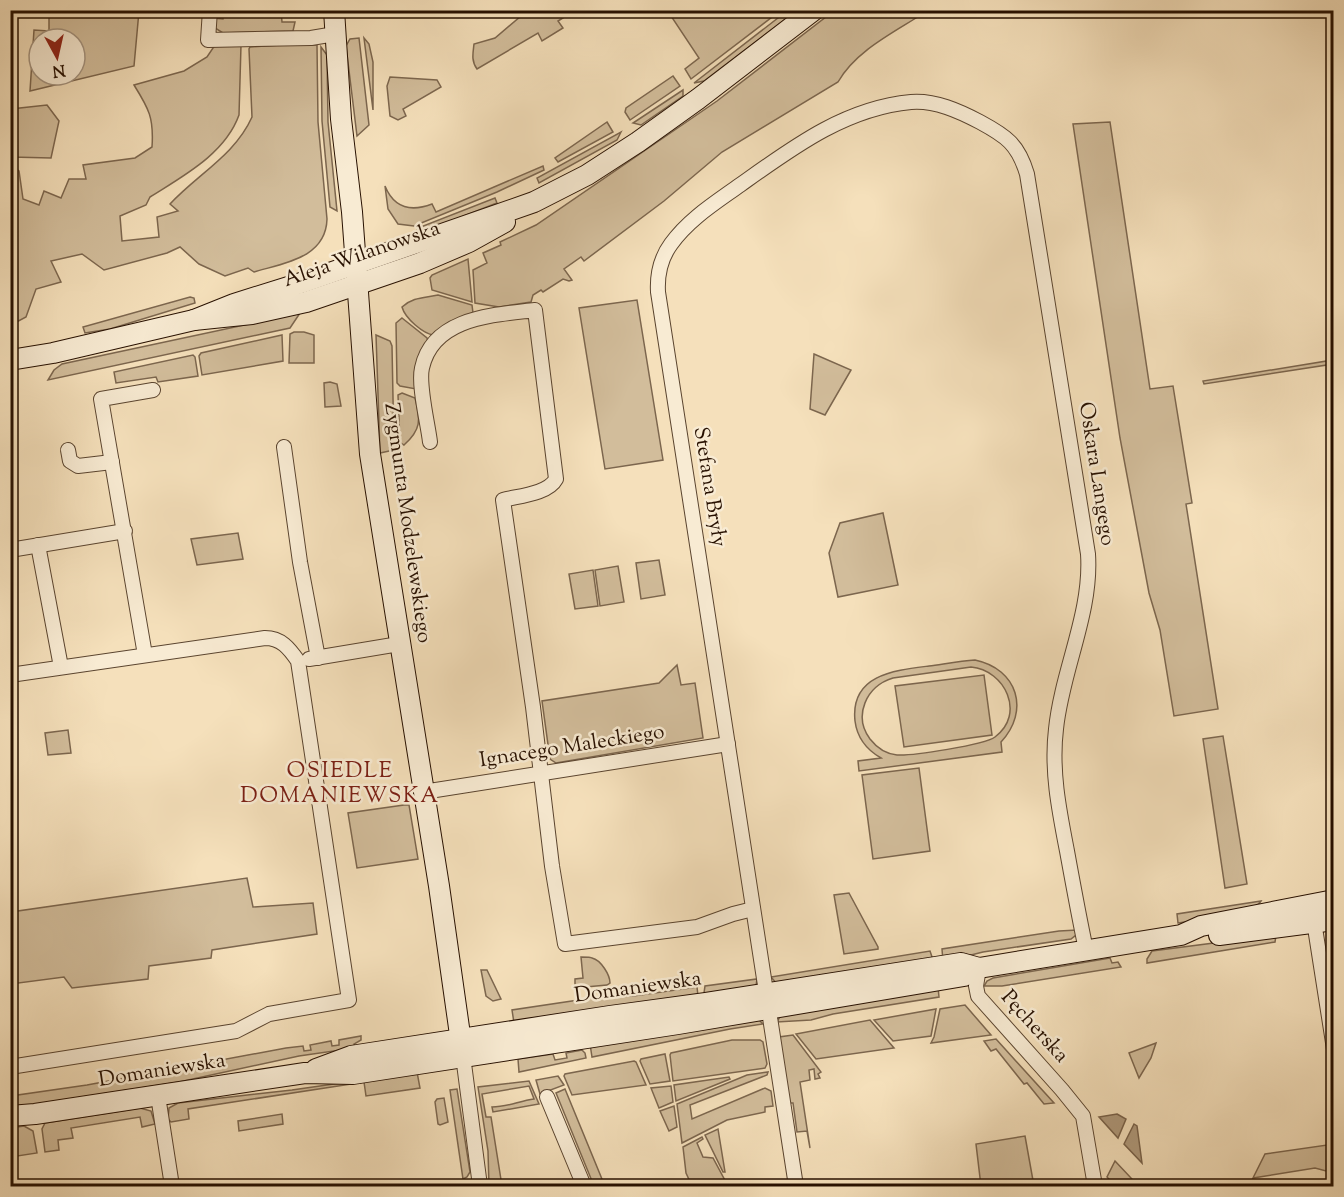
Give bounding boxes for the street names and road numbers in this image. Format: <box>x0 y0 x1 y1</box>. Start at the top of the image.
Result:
street label: Aleja Wilanowska <box>280 214 445 296</box>
street label: Oskara Langego <box>1070 400 1122 548</box>
street label: Zygmunta Modzelewskiego <box>375 401 439 645</box>
street label: Stefana Bryły <box>685 425 733 550</box>
street label: Ignacego Maleckiego <box>477 718 667 776</box>
street label: Domaniewska <box>573 964 704 1012</box>
street label: Pęcherska <box>993 984 1075 1070</box>
street label: Domaniewska <box>96 1046 228 1096</box>

